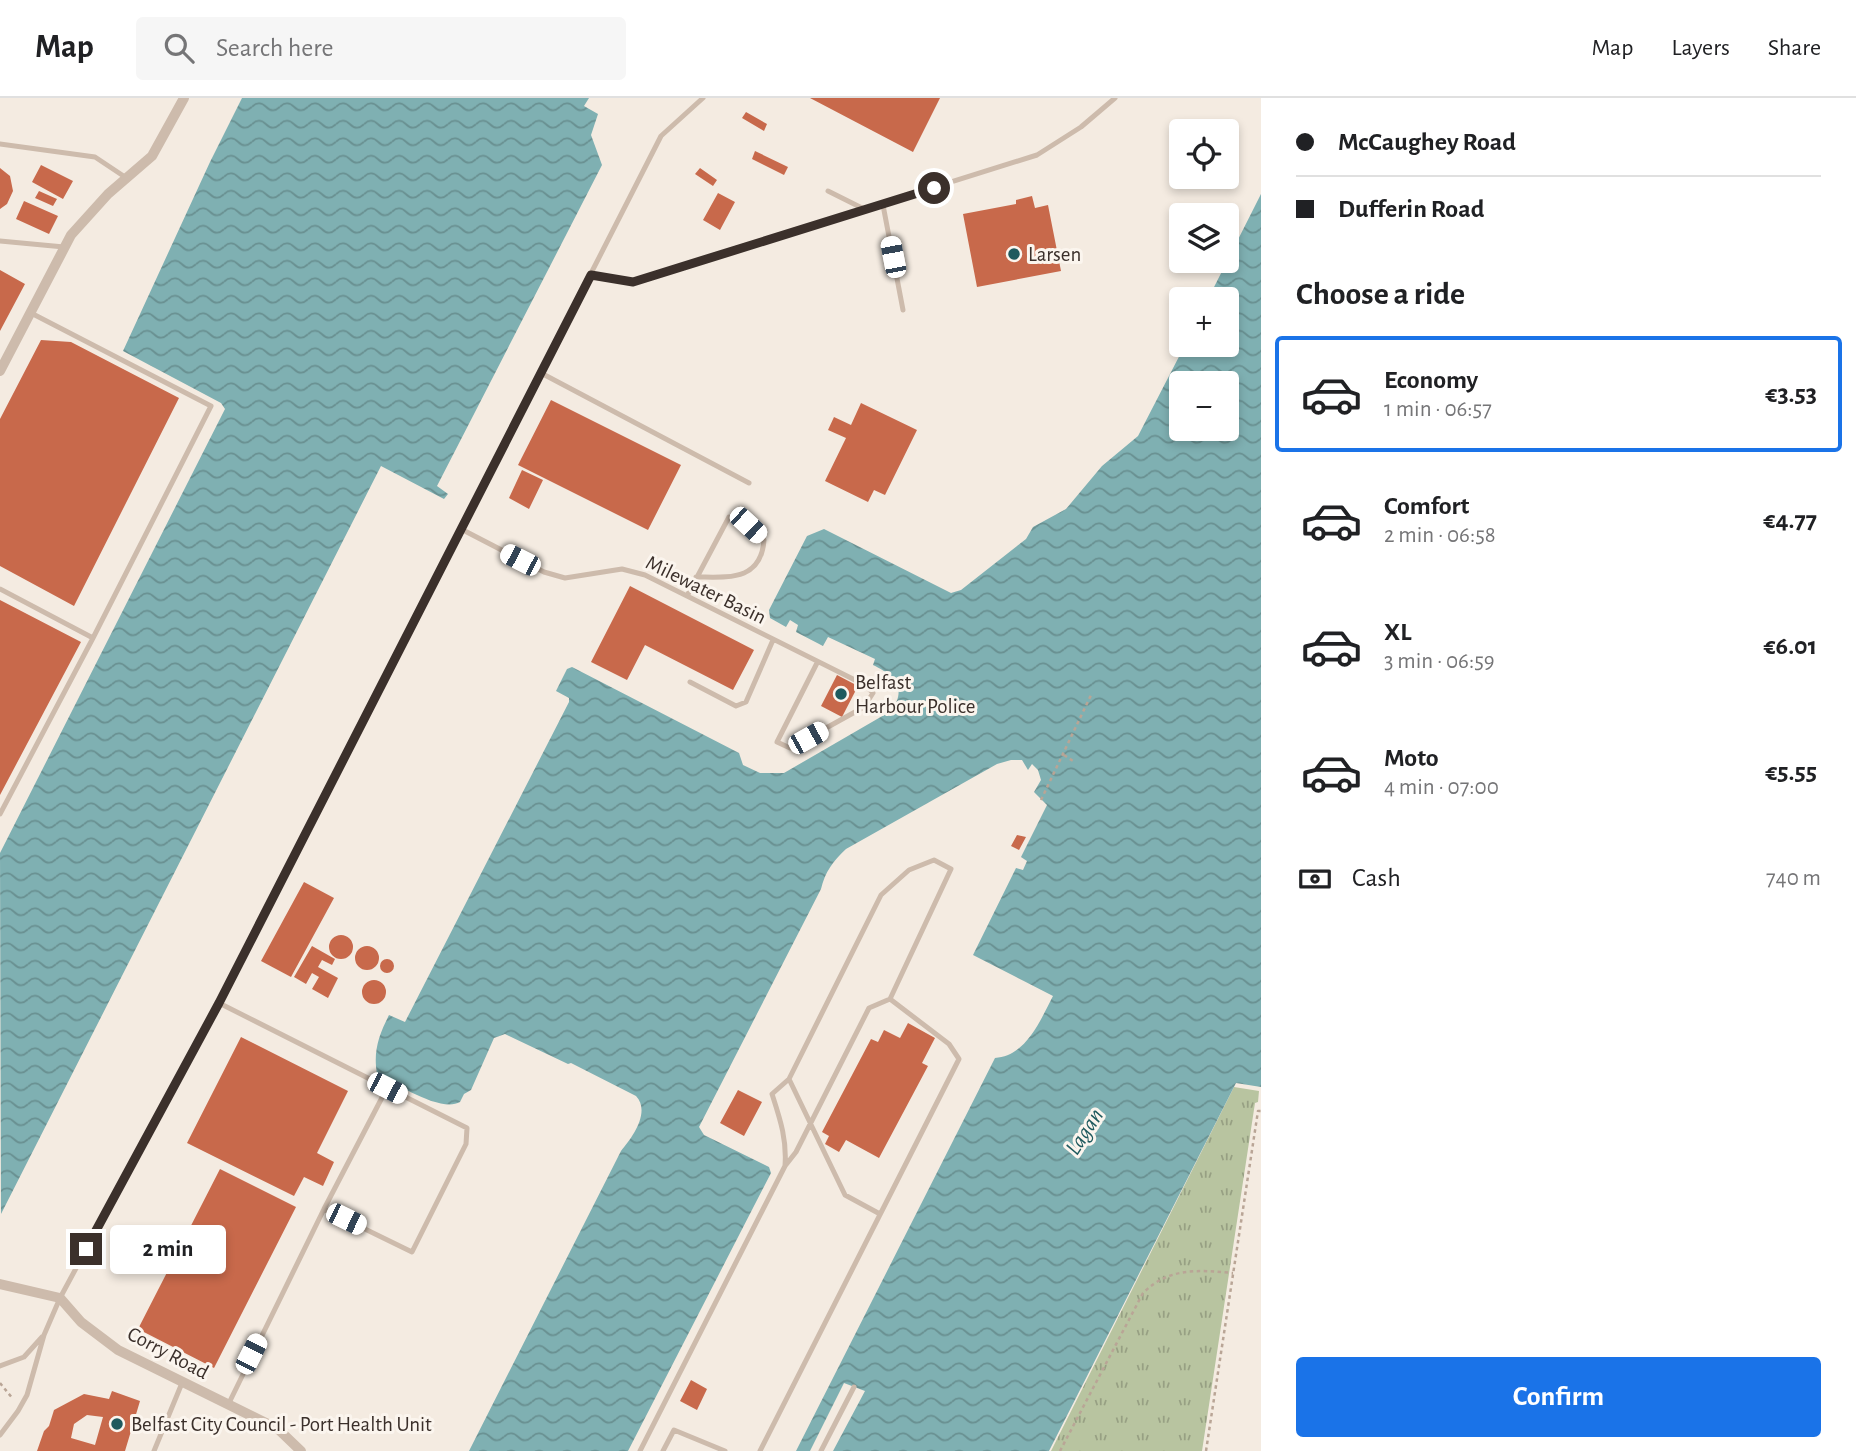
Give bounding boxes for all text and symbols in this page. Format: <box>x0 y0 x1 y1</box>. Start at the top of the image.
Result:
search box <box>136 17 626 80</box>
icon: search <box>160 29 198 67</box>
text: Map <box>35 31 94 64</box>
text: Search here <box>216 35 334 61</box>
text: Map <box>1591 36 1633 60</box>
text: Layers <box>1671 36 1730 60</box>
text: Share <box>1768 36 1821 60</box>
map controls <box>1169 119 1239 441</box>
button: locate <box>1169 119 1239 189</box>
text: McCaughey Road <box>1338 129 1516 155</box>
route start <box>918 172 950 204</box>
text: Dufferin Road <box>1338 196 1484 222</box>
button: layers <box>1169 203 1239 273</box>
car <box>879 234 908 280</box>
place label: Larsen <box>1028 244 1081 265</box>
marker: Larsen <box>1006 246 1022 262</box>
text: Choose a ride <box>1296 278 1465 310</box>
button: + <box>1169 287 1239 357</box>
icon: car <box>1300 363 1363 426</box>
text: Economy <box>1384 367 1478 393</box>
button: − <box>1169 371 1239 441</box>
text: €3.53 <box>1765 381 1817 407</box>
text: 1 min · 06:57 <box>1384 398 1492 421</box>
icon: car <box>1300 489 1363 552</box>
text: Comfort <box>1384 493 1469 519</box>
car <box>726 503 771 547</box>
text: €4.77 <box>1763 507 1817 533</box>
text: 2 min · 06:58 <box>1384 524 1496 547</box>
car <box>497 541 544 579</box>
street label: Milewater Basin <box>643 552 769 628</box>
icon: car <box>1300 615 1363 678</box>
text: XL <box>1384 619 1411 645</box>
text: €6.01 <box>1763 633 1817 659</box>
text: 3 min · 06:59 <box>1384 650 1495 673</box>
place label: Belfast Harbour Police <box>855 672 975 717</box>
marker: Belfast Harbour Police <box>833 686 849 702</box>
car <box>785 719 832 757</box>
icon: car <box>1300 741 1363 804</box>
text: Moto <box>1384 745 1439 771</box>
text: €5.55 <box>1765 759 1817 785</box>
text: 4 min · 07:00 <box>1384 776 1499 799</box>
icon: cash <box>1296 860 1334 898</box>
text: Cash <box>1352 865 1401 891</box>
text: 740 m <box>1766 867 1821 890</box>
car <box>364 1069 411 1107</box>
water label: Lagan <box>1062 1105 1108 1159</box>
car <box>323 1200 370 1238</box>
callout: 2 min <box>110 1224 226 1274</box>
route end <box>70 1233 102 1265</box>
text: 2 min <box>142 1238 194 1261</box>
street label: Corry Road <box>124 1323 212 1383</box>
car <box>233 1331 270 1377</box>
button: Confirm <box>1296 1357 1821 1437</box>
place label: Belfast City Council - Port Health Unit <box>131 1414 432 1435</box>
marker: Belfast City Council - Port Health Unit <box>109 1416 125 1432</box>

